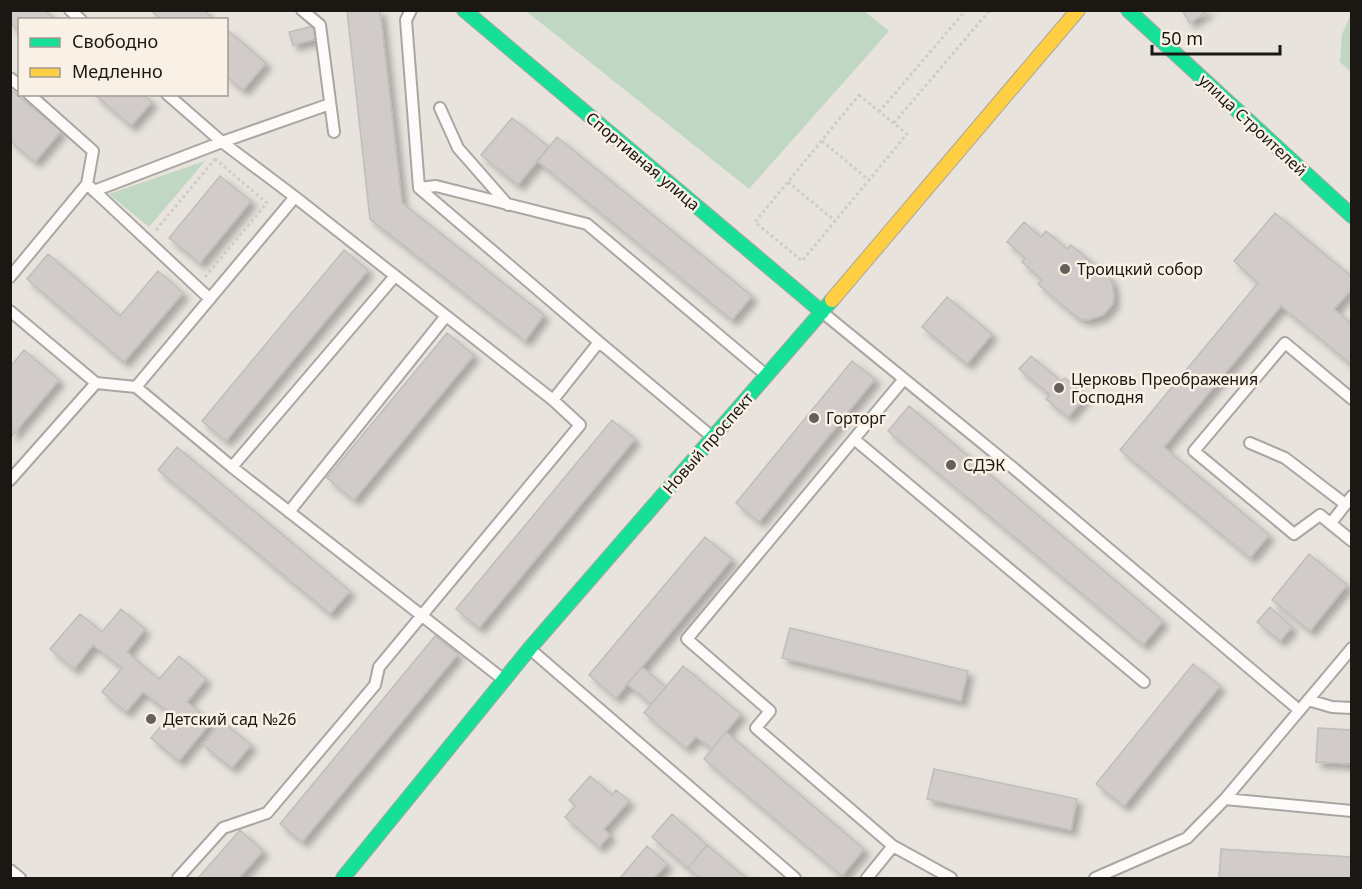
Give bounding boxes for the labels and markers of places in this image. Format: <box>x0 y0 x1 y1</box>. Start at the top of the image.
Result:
place label: Троицкий собор <box>1077 258 1203 280</box>
marker: Троицкий собор <box>1058 262 1072 276</box>
place label: Церковь Преображения Господня <box>1071 368 1258 408</box>
marker: Церковь Преображения Господня <box>1052 381 1066 395</box>
place label: Горторг <box>826 407 886 429</box>
marker: Горторг <box>807 411 821 425</box>
place label: СДЭК <box>963 454 1005 476</box>
marker: СДЭК <box>944 458 958 472</box>
place label: Детский сад №26 <box>163 708 296 730</box>
marker: Детский сад №26 <box>144 712 158 726</box>

